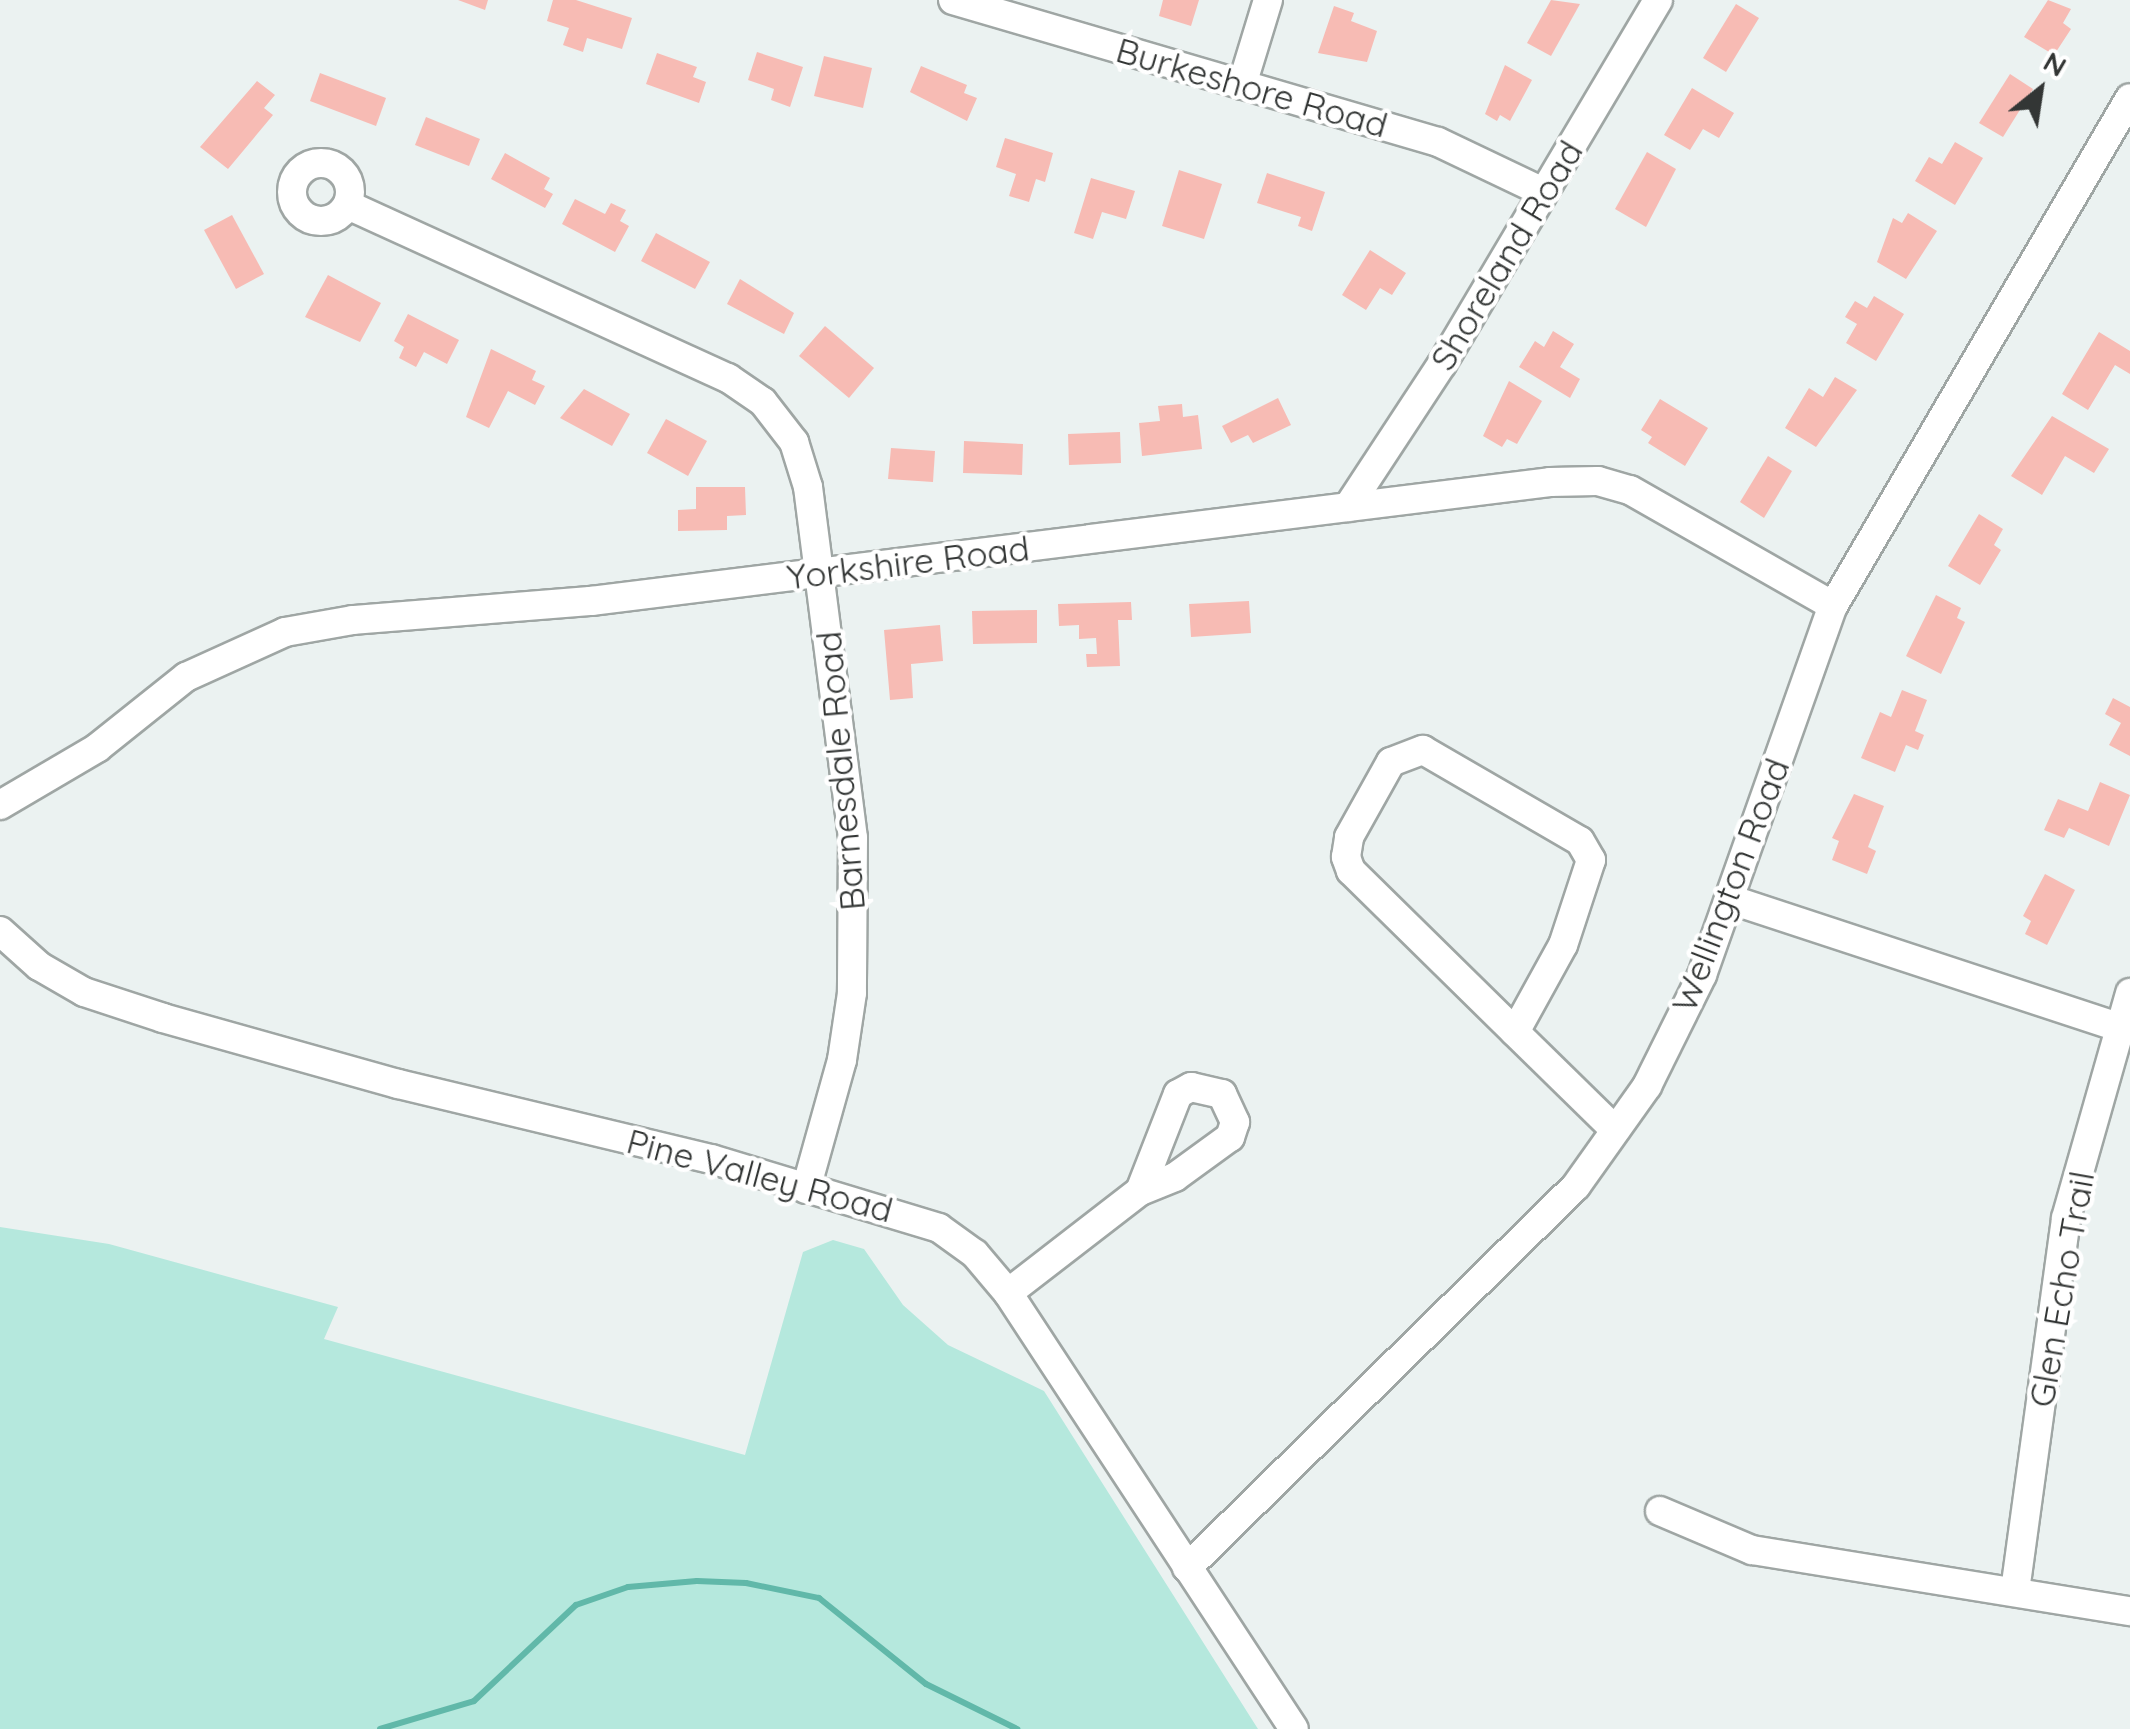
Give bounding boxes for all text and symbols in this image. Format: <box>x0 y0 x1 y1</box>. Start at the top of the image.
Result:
street label: Burkeshore Road <box>1112 28 1392 146</box>
north arrow <box>1990 40 2090 140</box>
text: N <box>2038 43 2073 84</box>
street label: Shoreland Road <box>1421 133 1591 377</box>
street label: Yorkshire Road <box>784 526 1032 598</box>
street label: Barnesdale Road <box>807 630 873 912</box>
street label: Wellington Road <box>1662 752 1798 1018</box>
street label: Pine Valley Road <box>622 1119 898 1231</box>
street label: Glen Echo Trail <box>2020 1168 2102 1410</box>

